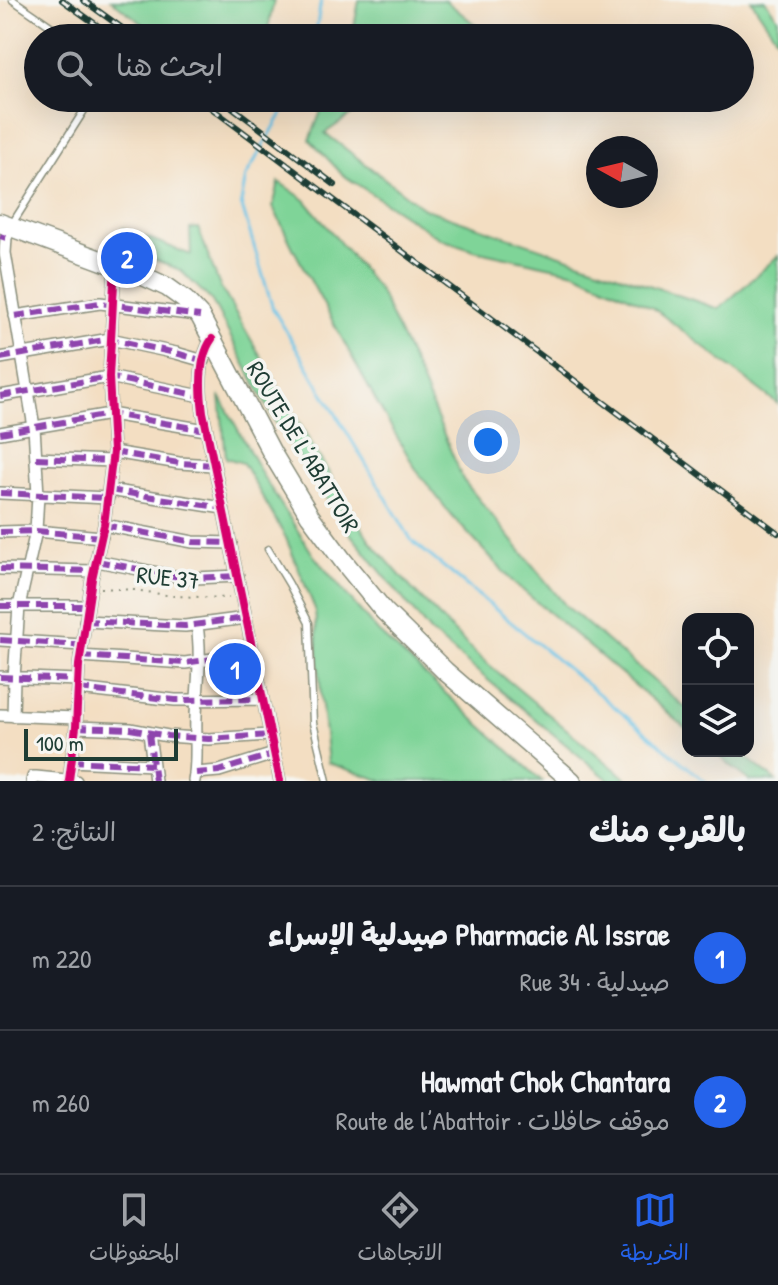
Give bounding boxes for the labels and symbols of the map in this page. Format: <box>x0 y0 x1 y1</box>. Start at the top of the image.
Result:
north arrow <box>586 136 658 208</box>
pin: 2 <box>101 228 153 288</box>
street label: ROUTE DE L’ABATTOIR <box>240 355 368 538</box>
your location <box>468 422 508 462</box>
street label: RUE 37 <box>135 558 201 596</box>
pin: 1 <box>209 639 261 699</box>
scale bar <box>24 725 178 761</box>

